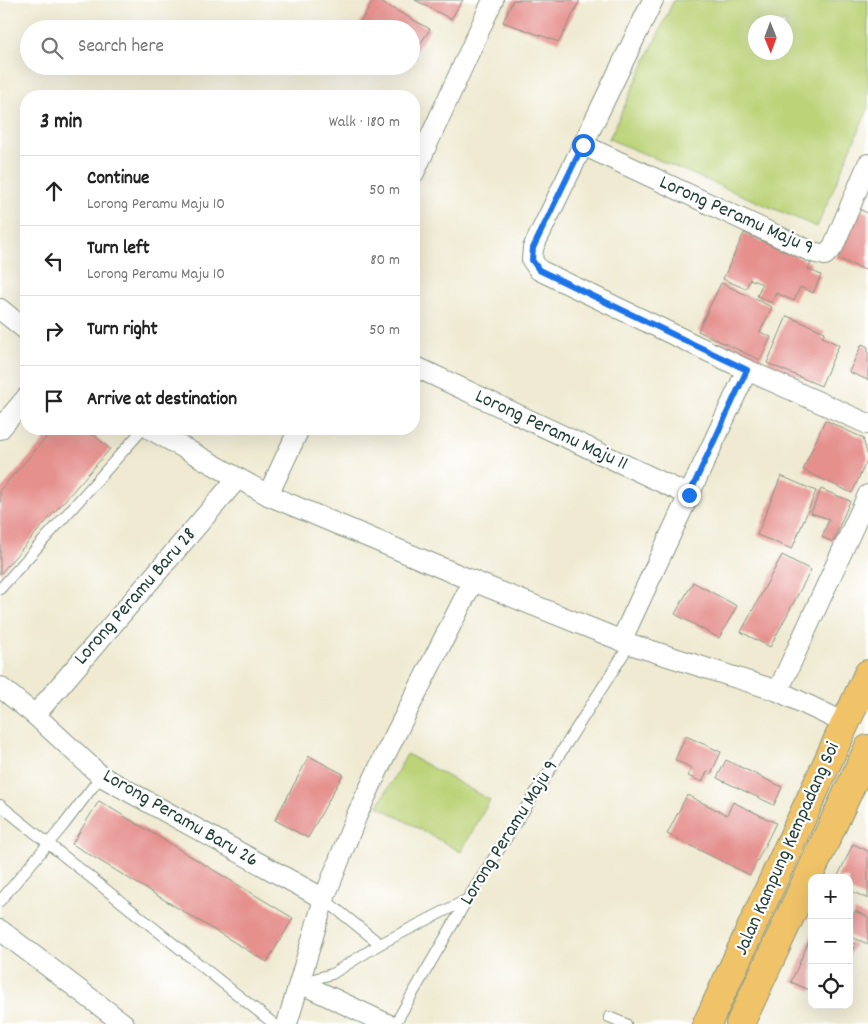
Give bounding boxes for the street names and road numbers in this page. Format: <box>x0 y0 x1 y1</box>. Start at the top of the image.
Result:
street label: Lorong Peramu Maju 9 <box>654 169 818 263</box>
street label: Lorong Peramu Maju 11 <box>470 383 632 479</box>
street label: Lorong Peramu Baru 28 <box>68 522 204 672</box>
street label: Jalan Kampung Kempadang Soi <box>728 738 848 960</box>
street label: Lorong Peramu Maju 9 <box>454 755 566 911</box>
street label: Lorong Peramu Baru 26 <box>97 763 263 875</box>

